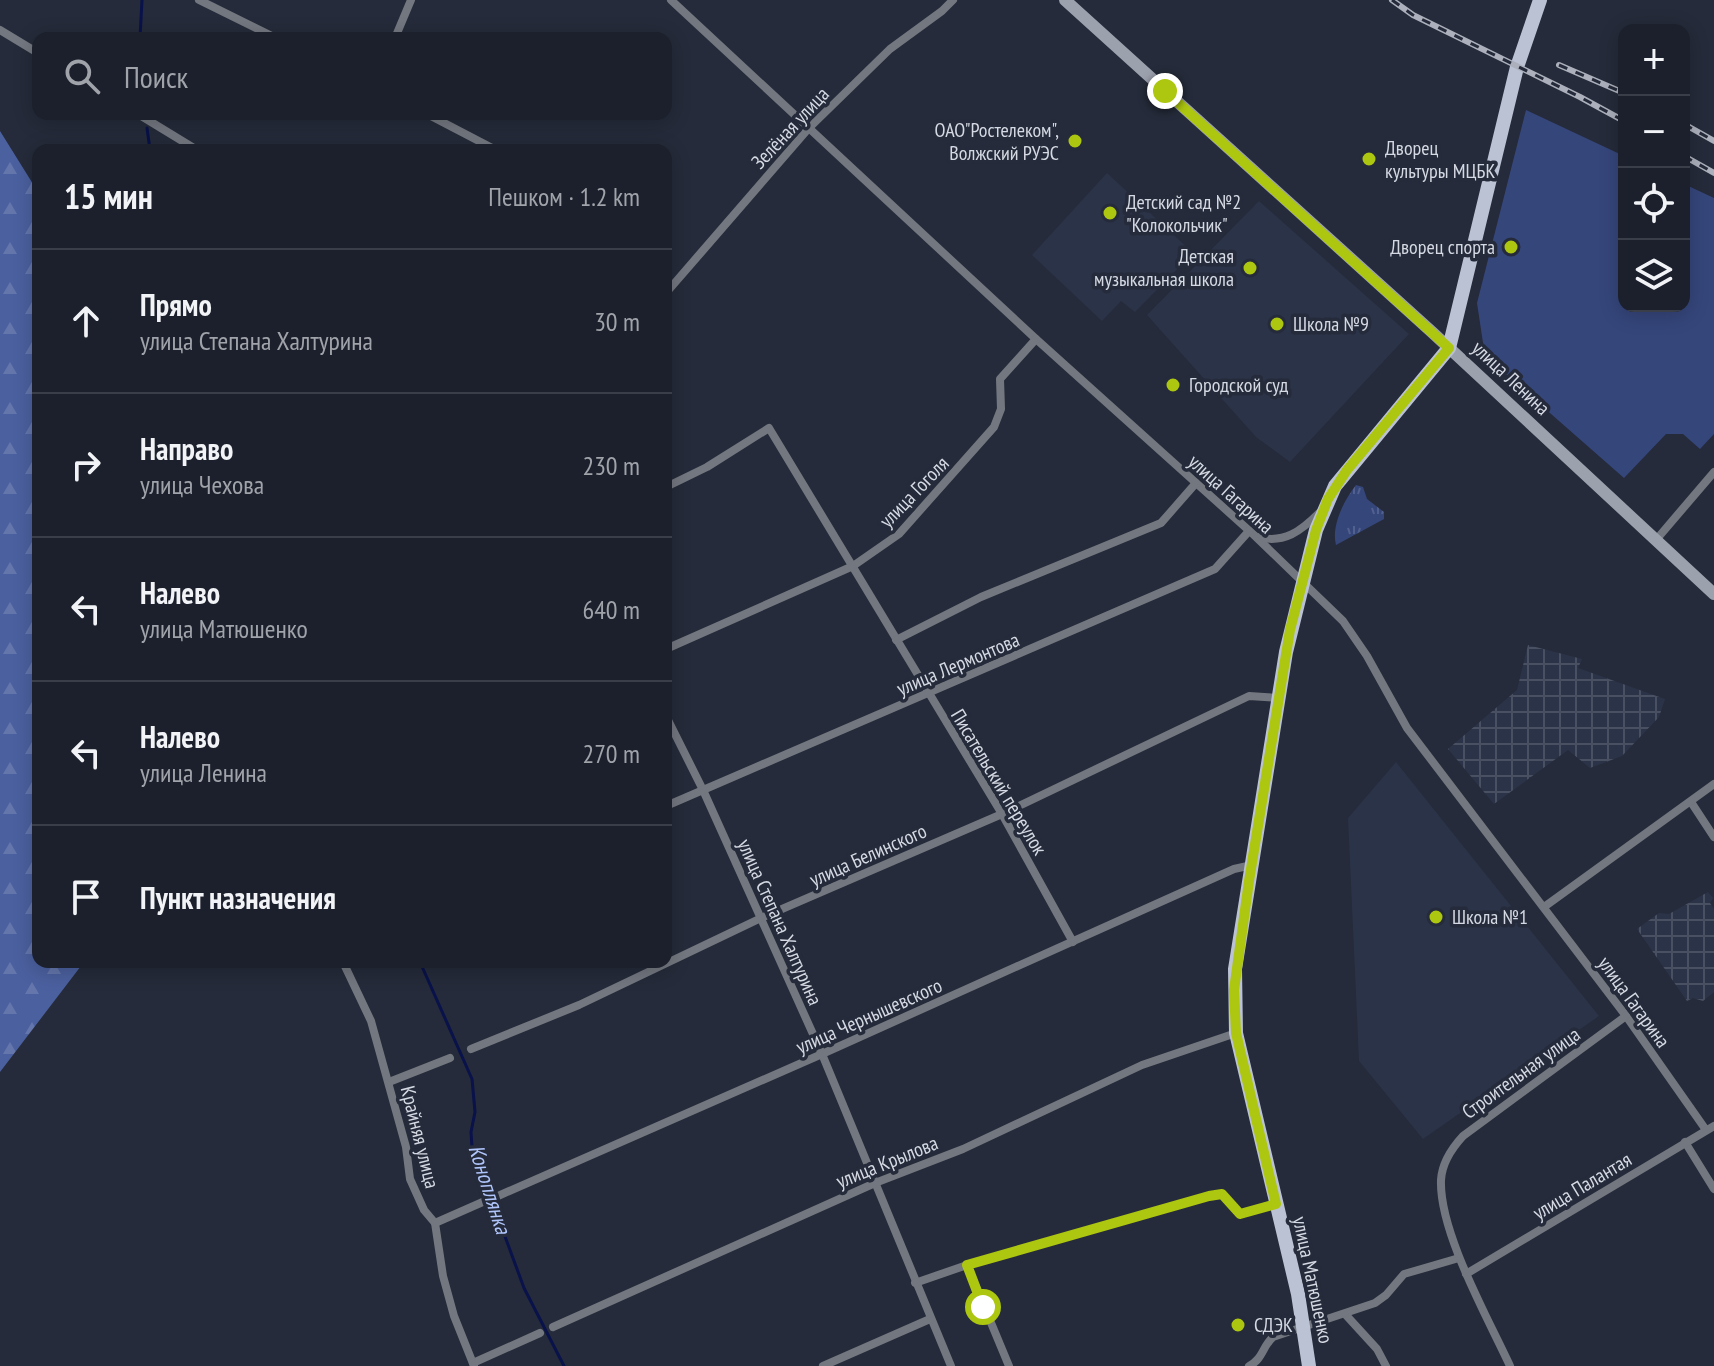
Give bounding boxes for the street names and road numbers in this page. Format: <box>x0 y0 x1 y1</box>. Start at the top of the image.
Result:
street label: Зелёная улица <box>746 82 834 174</box>
street label: улица Ленина <box>1466 335 1556 421</box>
street label: улица Гагарина <box>1183 449 1279 539</box>
street label: улица Гоголя <box>874 451 954 533</box>
street label: улица Лермонтова <box>893 626 1023 702</box>
street label: Писательский переулок <box>945 704 1053 860</box>
street label: улица Белинского <box>805 818 931 892</box>
street label: улица Степана Халтурина <box>732 835 828 1009</box>
street label: улица Гагарина <box>1592 951 1676 1053</box>
street label: улица Чернышевского <box>792 972 946 1060</box>
street label: Строительная улица <box>1457 1021 1585 1125</box>
street label: Крайняя улица <box>395 1083 445 1191</box>
street label: улица Крылова <box>832 1130 942 1194</box>
street label: улица Палантая <box>1528 1146 1636 1226</box>
street label: улица Матюшенко <box>1287 1214 1339 1346</box>

